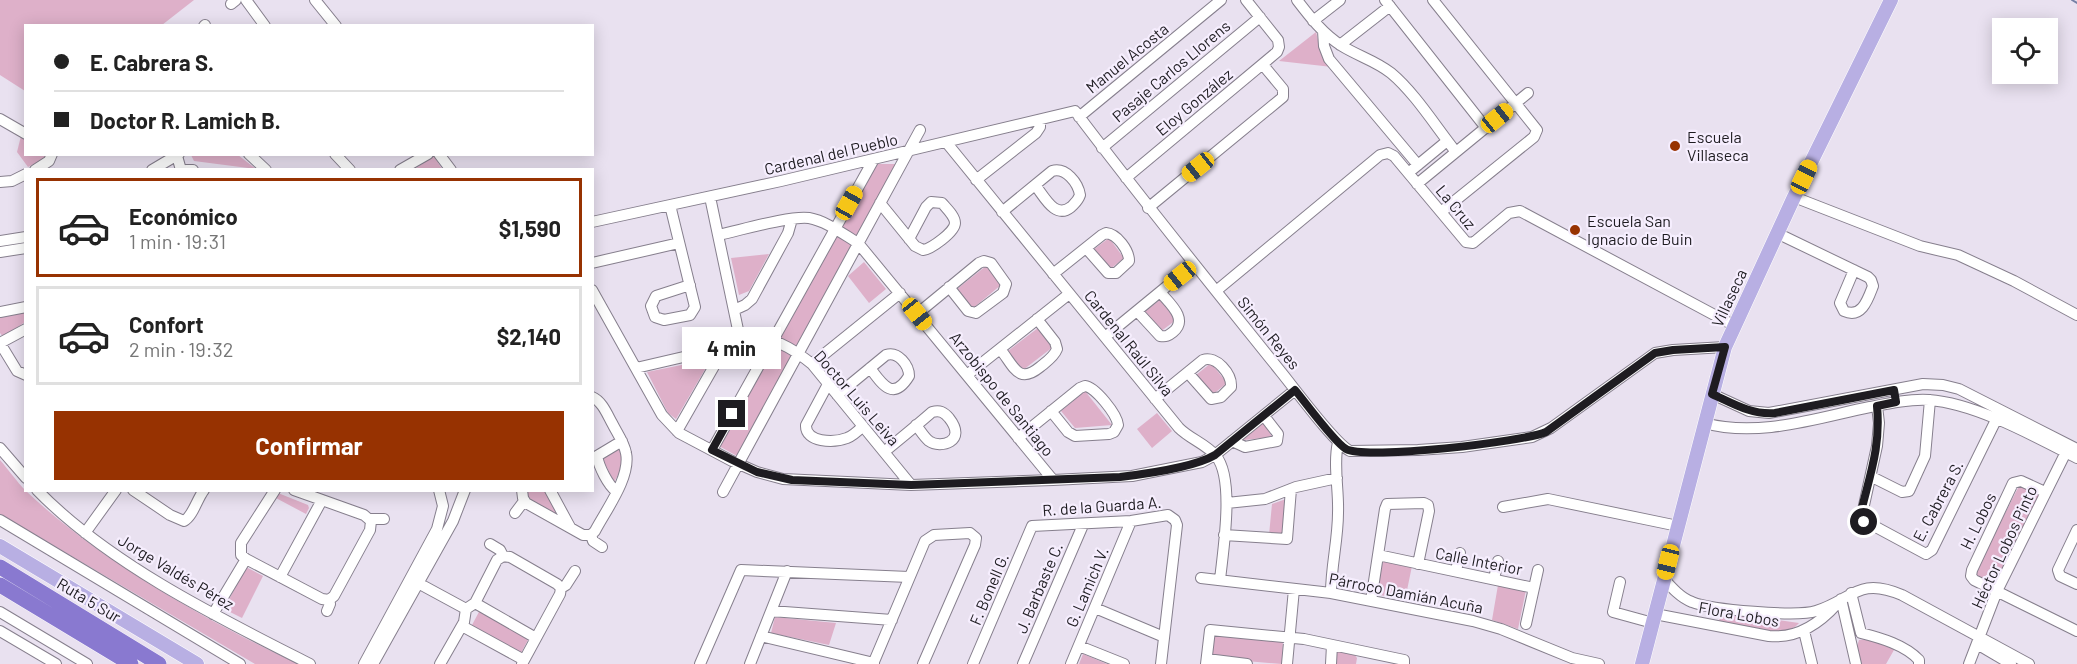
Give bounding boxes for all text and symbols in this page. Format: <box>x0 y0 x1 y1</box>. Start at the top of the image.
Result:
street label: Pasaje Carlos Llorens <box>1108 16 1234 125</box>
map controls <box>1992 18 2058 84</box>
button: locate <box>1992 18 2058 84</box>
street label: Manuel Acosta <box>1082 19 1172 97</box>
text: E. Cabrera S. <box>90 49 214 75</box>
street label: Eloy González <box>1152 64 1236 139</box>
car <box>1477 100 1517 136</box>
text: Doctor R. Lamich B. <box>90 107 281 133</box>
place label: Escuela Villaseca <box>1687 127 1749 164</box>
street label: Cardenal del Pueblo <box>762 129 899 178</box>
marker: Escuela Villaseca <box>1668 139 1682 153</box>
car <box>1178 149 1218 185</box>
car <box>1788 157 1820 197</box>
street label: La Cruz <box>1432 181 1480 233</box>
car <box>832 183 866 223</box>
icon: car <box>57 201 111 255</box>
text: Económico <box>129 203 238 229</box>
place label: Escuela San Ignacio de Buin <box>1587 211 1692 248</box>
text: $1,590 <box>499 215 561 241</box>
marker: Escuela San Ignacio de Buin <box>1568 223 1582 237</box>
text: 1 min · 19:31 <box>129 229 226 253</box>
car <box>1160 258 1200 294</box>
street label: Villaseca <box>1707 266 1750 330</box>
street label: Cardenal Raúl Silva <box>1081 286 1178 399</box>
street label: Simón Reyes <box>1234 292 1305 373</box>
car <box>899 294 935 334</box>
icon: car <box>57 309 111 363</box>
text: Confort <box>129 311 204 337</box>
text: $2,140 <box>497 323 561 349</box>
callout: 4 min <box>682 327 782 369</box>
street label: Arzobispo de Santiago <box>946 328 1058 460</box>
text: 4 min <box>707 336 756 360</box>
text: 2 min · 19:32 <box>129 337 234 361</box>
street label: Doctor Luis Leiva <box>811 346 904 449</box>
route end <box>718 400 745 427</box>
button: Confirmar <box>54 411 564 480</box>
street label: E. Cabrera S. <box>1908 457 1967 544</box>
street label: Héctor Lobos Pinto <box>1967 482 2040 611</box>
street label: H. Lobos <box>1956 489 1999 552</box>
street label: R. de la Guarda A. <box>1042 492 1162 519</box>
route start <box>1850 508 1877 535</box>
street label: Jorge Valdés Pérez <box>115 530 238 614</box>
street label: J. Barbaste C. <box>1011 540 1066 636</box>
car <box>1655 542 1681 582</box>
street label: Calle Interior <box>1434 543 1524 578</box>
street label: G. Lamich V. <box>1061 544 1112 630</box>
street label: F. Bonell G. <box>965 550 1012 628</box>
street label: Párroco Damián Acuña <box>1327 568 1485 617</box>
street label: Ruta 5 Sur <box>54 573 125 626</box>
street label: Flora Lobos <box>1697 597 1781 630</box>

